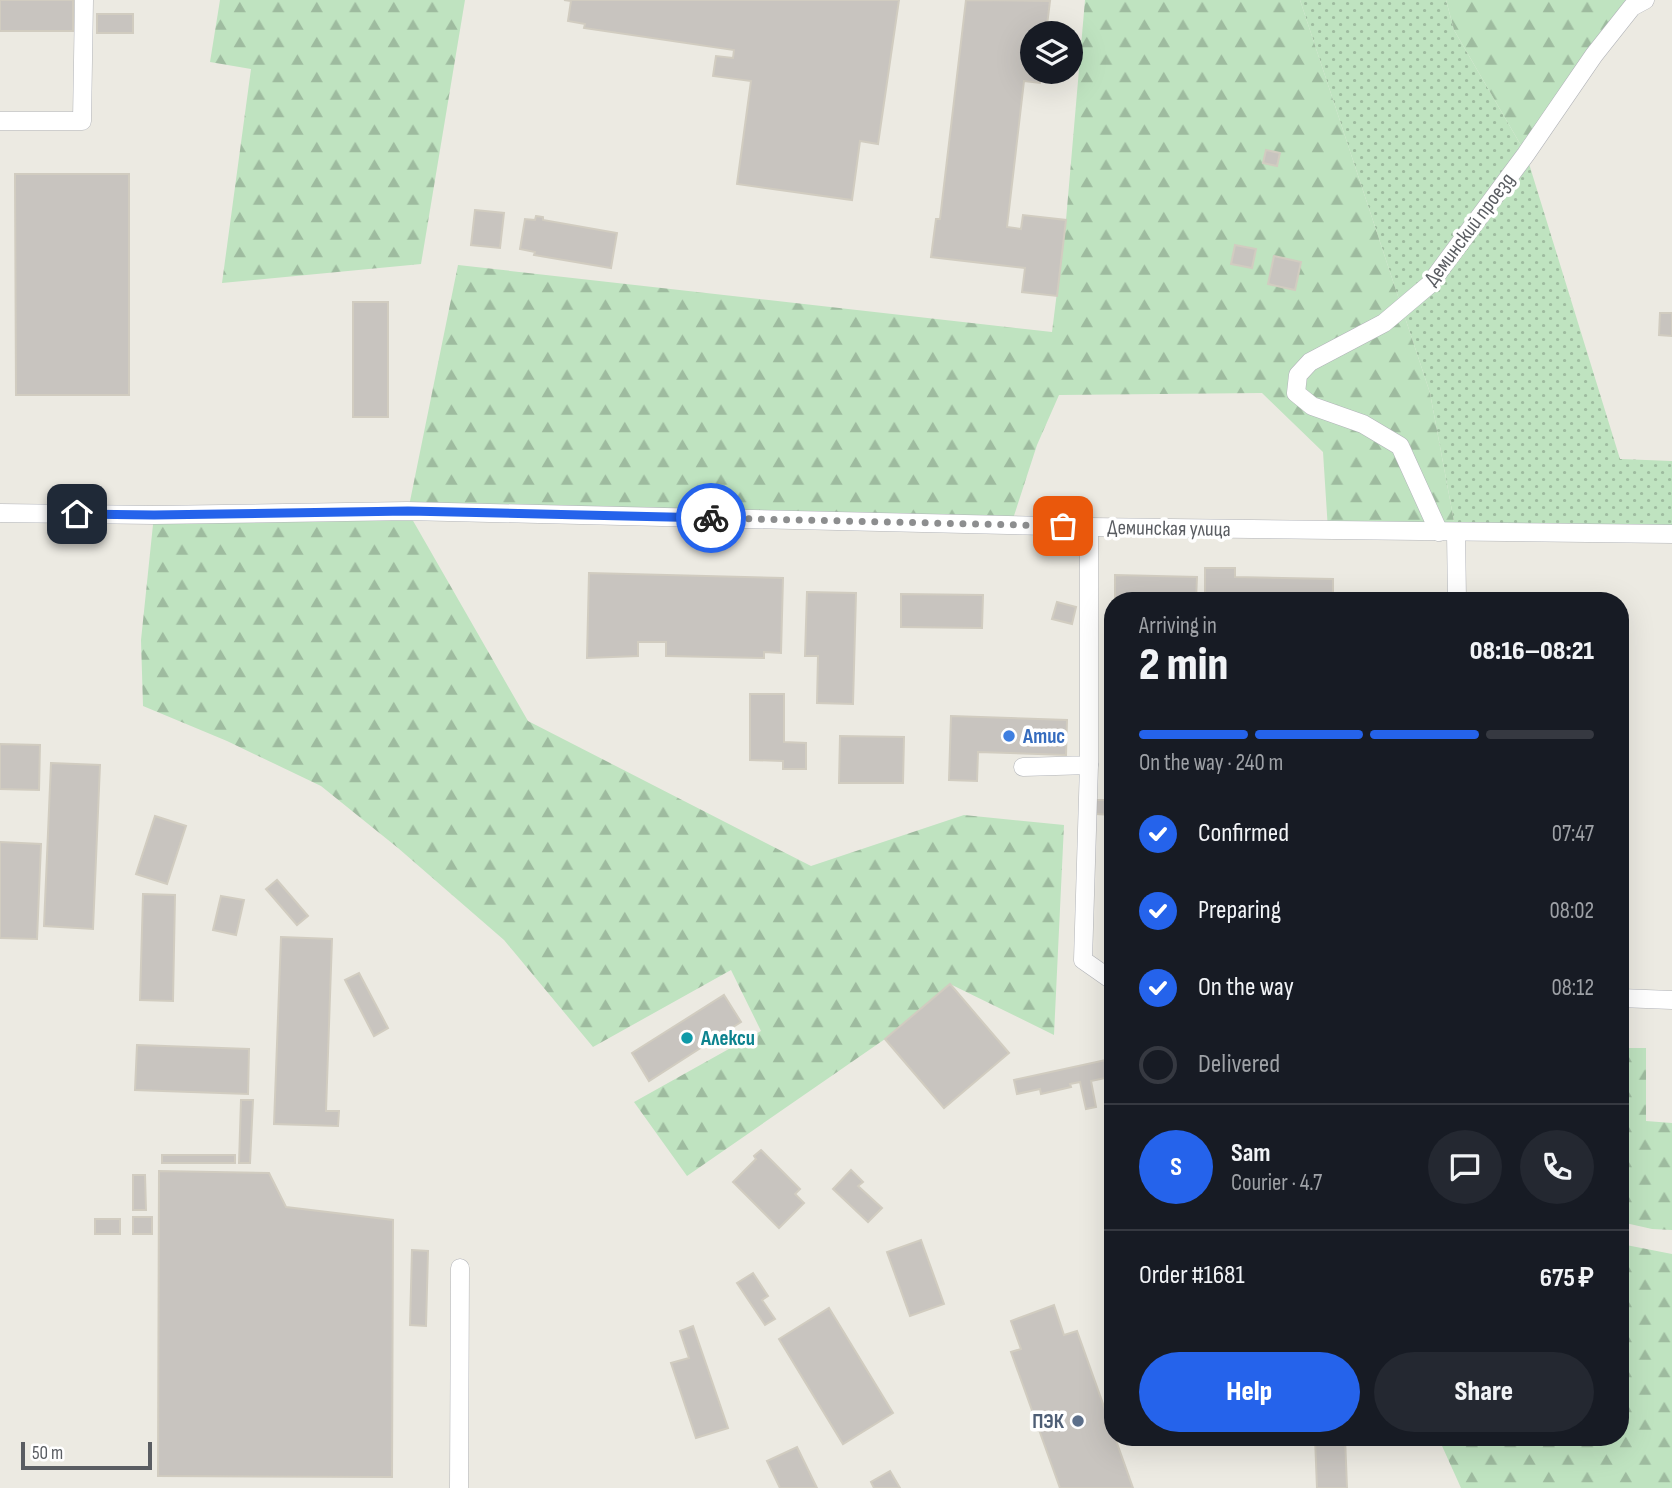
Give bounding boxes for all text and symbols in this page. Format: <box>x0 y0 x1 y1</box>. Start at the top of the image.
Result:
map controls <box>1020 21 1083 84</box>
button: layers <box>1020 21 1083 84</box>
street label: Деминский проезд <box>1419 168 1520 291</box>
courier <box>676 483 746 553</box>
pin <box>47 484 107 544</box>
icon: home <box>58 495 96 533</box>
pin <box>1033 496 1093 556</box>
icon: bike <box>692 499 730 537</box>
icon: bag <box>1044 507 1082 545</box>
street label: Деминская улица <box>1107 515 1231 542</box>
text: Arriving in <box>1139 612 1217 640</box>
text: 08:16–08:21 <box>1470 636 1594 667</box>
text: 2 min <box>1139 638 1228 693</box>
place label: Атис <box>1022 724 1065 749</box>
marker: Атис <box>1001 728 1017 744</box>
text: On the way · 240 m <box>1139 749 1283 777</box>
icon: check <box>1139 815 1177 853</box>
text: Confirmed <box>1198 818 1289 849</box>
text: 07:47 <box>1552 820 1594 848</box>
icon: check <box>1139 892 1177 930</box>
text: Preparing <box>1198 895 1281 926</box>
text: 08:02 <box>1550 897 1594 925</box>
icon: check <box>1139 969 1177 1007</box>
text: On the way <box>1198 972 1294 1003</box>
text: 08:12 <box>1552 974 1594 1002</box>
place label: Алекси <box>700 1026 755 1051</box>
marker: Алекси <box>679 1030 695 1046</box>
text: Delivered <box>1198 1049 1280 1080</box>
button: chat <box>1428 1130 1502 1204</box>
button: phone <box>1520 1130 1594 1204</box>
text: Sam <box>1231 1138 1271 1169</box>
text: S <box>1170 1152 1182 1183</box>
text: Courier · 4.7 <box>1231 1169 1322 1197</box>
text: Order #1681 <box>1139 1260 1245 1291</box>
text: 675 ₽ <box>1540 1263 1594 1294</box>
button: Help <box>1139 1352 1360 1432</box>
button: Share <box>1374 1352 1594 1432</box>
place label: ПЭК <box>1032 1409 1065 1434</box>
marker: ПЭК <box>1070 1413 1086 1429</box>
scale bar <box>21 1439 152 1471</box>
text: 50 m <box>32 1442 63 1465</box>

